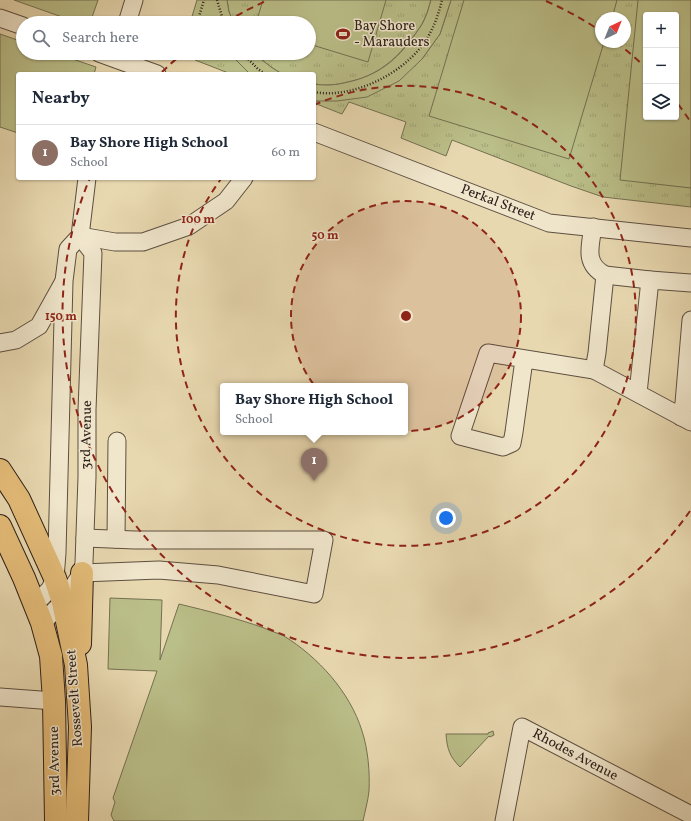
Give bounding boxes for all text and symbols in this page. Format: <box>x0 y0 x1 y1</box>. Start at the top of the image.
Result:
north arrow <box>595 12 631 48</box>
map controls <box>643 12 679 120</box>
button: + <box>643 12 679 48</box>
search box <box>16 16 316 60</box>
place label: Bay Shore - Marauders <box>354 17 430 52</box>
sports icon: Bay Shore - Marauders <box>335 26 351 42</box>
icon: search <box>30 27 52 49</box>
text: Search here <box>62 28 139 49</box>
button: − <box>643 48 679 84</box>
button: layers <box>643 84 679 120</box>
text: Nearby <box>32 87 90 110</box>
text: Bay Shore High School <box>70 133 228 154</box>
text: 1 <box>42 144 48 162</box>
text: 60 m <box>272 144 300 162</box>
text: School <box>70 154 108 172</box>
street label: Perkal Street <box>458 180 538 226</box>
text: 100 m <box>181 212 215 228</box>
text: 50 m <box>311 228 339 244</box>
text: 150 m <box>45 309 77 325</box>
centre of rings <box>399 309 413 323</box>
popup <box>220 383 408 435</box>
text: Bay Shore High School <box>235 390 393 411</box>
street label: 3rd Avenue <box>77 400 97 470</box>
text: School <box>235 411 273 429</box>
pin: 1 <box>301 448 327 481</box>
your location <box>436 508 456 528</box>
street label: Rossevelt Street <box>62 649 88 747</box>
street label: Rhodes Avenue <box>529 724 621 786</box>
street label: 3rd Avenue <box>45 726 65 796</box>

